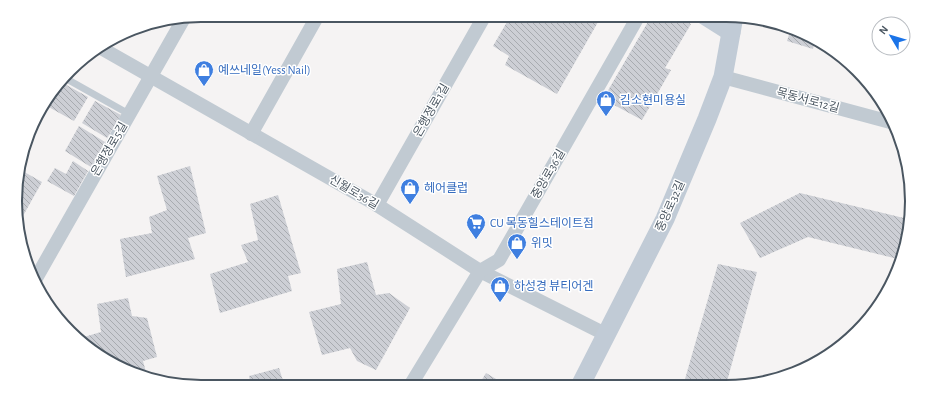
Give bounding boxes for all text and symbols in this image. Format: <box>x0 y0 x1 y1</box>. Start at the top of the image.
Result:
north arrow <box>871 16 911 56</box>
text: N <box>877 24 890 37</box>
shop icon: 예쓰네일(Yess Nail) <box>193 59 215 87</box>
place label: 예쓰네일(Yess Nail) <box>218 64 311 76</box>
street label: 은행정로1길 <box>411 81 451 139</box>
street label: 목동서로12길 <box>775 86 841 114</box>
shop icon: 김소현미용실 <box>595 89 617 117</box>
place label: 김소현미용실 <box>620 93 686 106</box>
street label: 은행정로5길 <box>89 120 129 178</box>
street label: 중앙로36길 <box>529 147 567 201</box>
street label: 신월로36길 <box>327 173 381 211</box>
shop icon: 헤어클럽 <box>399 177 421 205</box>
street label: 중앙로32길 <box>653 179 687 233</box>
place label: 헤어클럽 <box>424 182 468 194</box>
supermarket icon: CU 목동힐스테이트점 <box>465 212 487 240</box>
place label: CU 목동힐스테이트점 <box>490 217 594 229</box>
shop icon: 위밋 <box>506 232 528 260</box>
place label: 위밋 <box>531 237 553 249</box>
shop icon: 하성경 뷰티어겐 <box>489 275 511 303</box>
place label: 하성경 뷰티어겐 <box>514 280 593 292</box>

